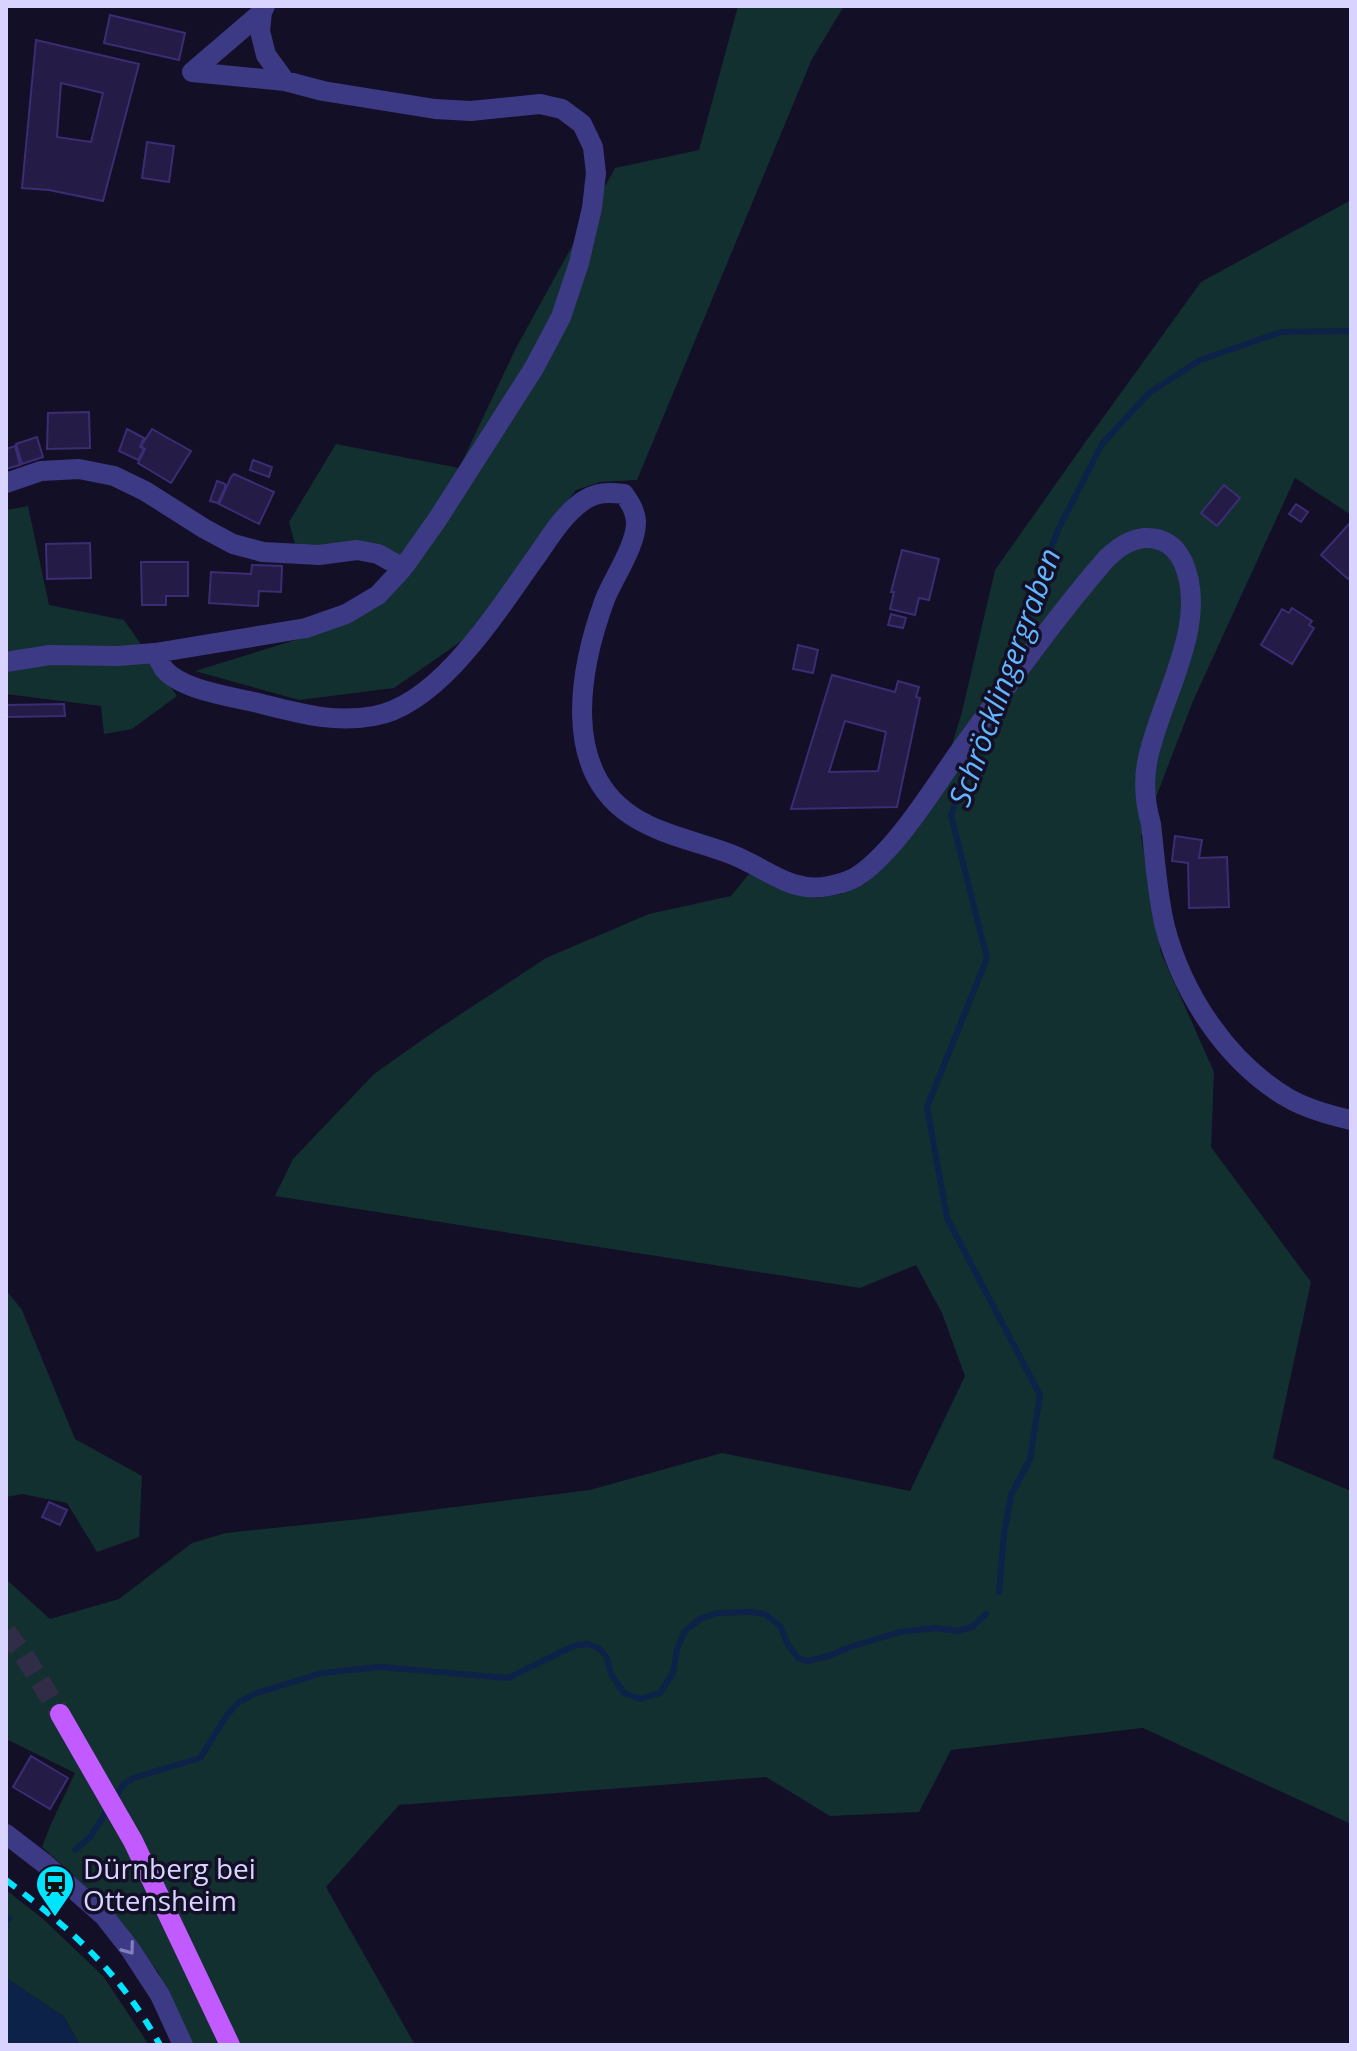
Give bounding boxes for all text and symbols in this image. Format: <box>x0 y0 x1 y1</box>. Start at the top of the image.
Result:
water label: Schröcklingergraben <box>938 542 1070 812</box>
place label: Dürnberg bei Ottensheim <box>83 1849 256 1919</box>
station icon: Dürnberg bei Ottensheim <box>34 1863 76 1918</box>
one-way arrow <box>119 1940 134 1955</box>

